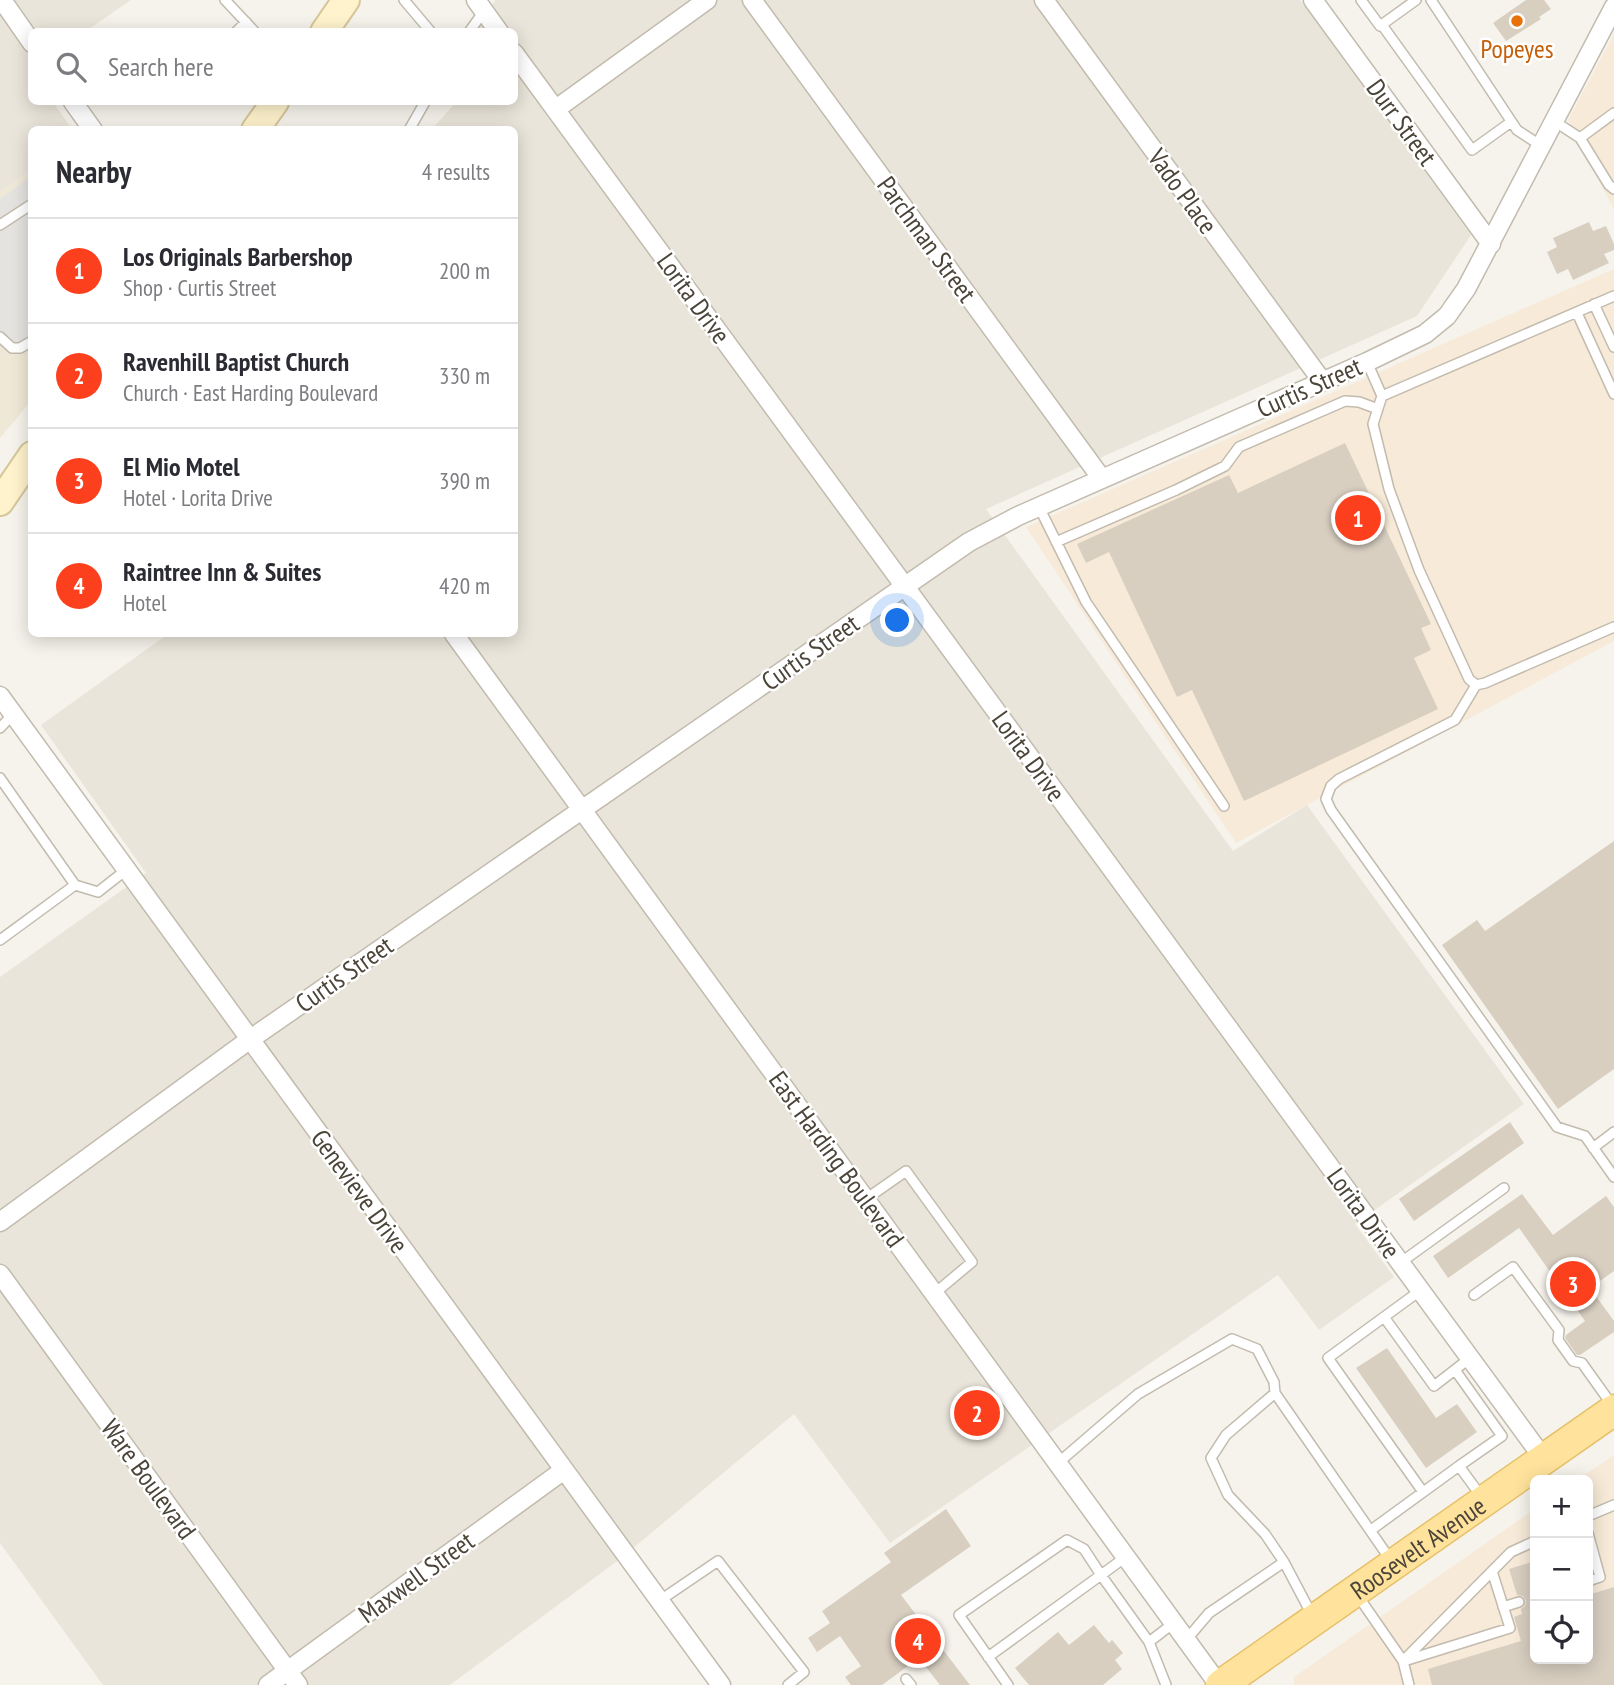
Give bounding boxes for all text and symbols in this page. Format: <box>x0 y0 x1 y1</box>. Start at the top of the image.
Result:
marker: Popeyes <box>1509 13 1525 29</box>
search box <box>28 28 518 105</box>
place label: Popeyes <box>1480 32 1554 65</box>
icon: search <box>52 48 90 86</box>
text: Search here <box>108 50 214 83</box>
street label: Durr Street <box>1360 72 1444 172</box>
street label: Vado Place <box>1141 141 1225 240</box>
text: Nearby <box>56 152 131 191</box>
text: 4 results <box>422 157 490 186</box>
street label: Parchman Street <box>870 170 984 308</box>
text: Los Originals Barbershop <box>123 240 353 273</box>
street label: Lorita Drive <box>650 246 738 350</box>
text: 1 <box>74 256 85 285</box>
text: 200 m <box>439 256 490 285</box>
text: Shop · Curtis Street <box>123 273 276 302</box>
text: Ravenhill Baptist Church <box>123 345 349 378</box>
street label: Curtis Street <box>1251 349 1367 425</box>
text: 2 <box>74 361 85 390</box>
text: 330 m <box>439 361 490 390</box>
text: Church · East Harding Boulevard <box>123 378 378 407</box>
text: El Mio Motel <box>123 450 240 483</box>
text: 3 <box>74 466 85 495</box>
text: 390 m <box>439 466 490 495</box>
text: Hotel · Lorita Drive <box>123 483 273 512</box>
pin: 1 <box>1335 492 1381 544</box>
text: Raintree Inn & Suites <box>123 555 321 588</box>
text: 4 <box>74 571 85 600</box>
text: 420 m <box>439 571 490 600</box>
text: Hotel <box>123 588 166 617</box>
your location <box>880 603 914 637</box>
street label: Curtis Street <box>755 607 865 697</box>
street label: Lorita Drive <box>985 704 1073 808</box>
street label: Curtis Street <box>289 929 399 1019</box>
street label: East Harding Boulevard <box>762 1065 912 1253</box>
street label: Genevieve Drive <box>304 1123 416 1259</box>
street label: Lorita Drive <box>1320 1161 1408 1265</box>
pin: 3 <box>1550 1258 1596 1310</box>
pin: 2 <box>954 1387 1000 1439</box>
street label: Ware Boulevard <box>94 1413 204 1545</box>
map controls <box>1530 1475 1593 1664</box>
button: + <box>1530 1475 1593 1538</box>
street label: Roosevelt Avenue <box>1344 1489 1492 1606</box>
street label: Maxwell Street <box>352 1524 480 1630</box>
button: − <box>1530 1538 1593 1601</box>
button: locate <box>1530 1601 1593 1664</box>
pin: 4 <box>895 1615 941 1667</box>

